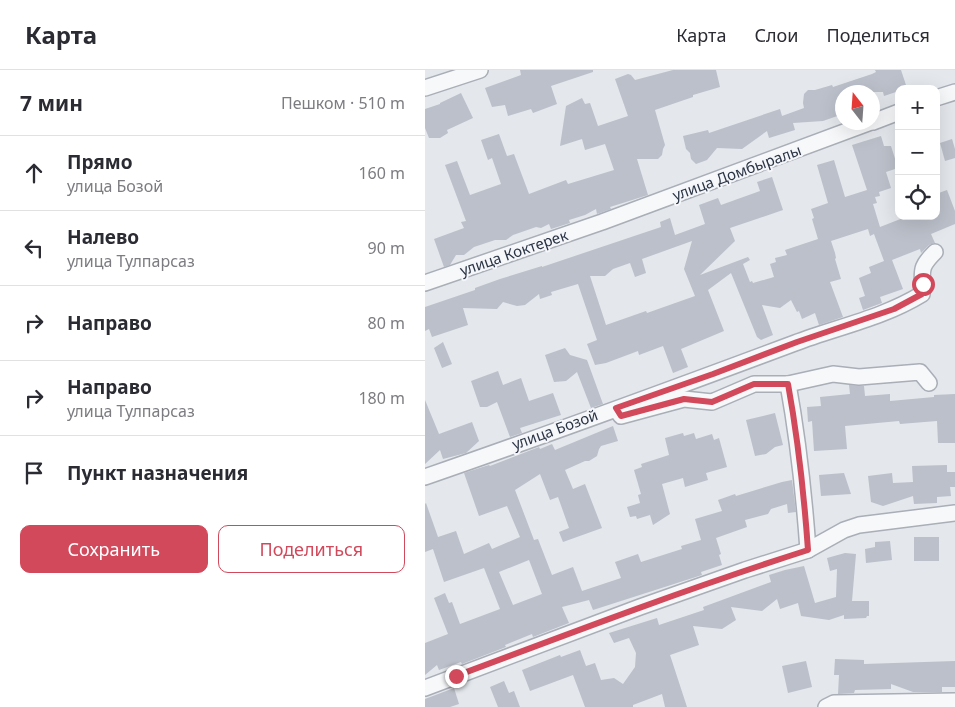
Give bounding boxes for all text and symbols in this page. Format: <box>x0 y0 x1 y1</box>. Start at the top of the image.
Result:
text: Карта <box>25 18 97 51</box>
text: Карта <box>676 23 726 47</box>
text: Слои <box>754 23 798 47</box>
text: Поделиться <box>826 23 930 47</box>
north arrow <box>835 85 880 130</box>
map controls <box>895 85 940 220</box>
button: + <box>895 85 940 130</box>
text: 7 мин <box>20 89 83 117</box>
text: Пешком · 510 m <box>281 92 405 114</box>
button: − <box>895 130 940 175</box>
street label: улица Домбыралы <box>669 139 804 205</box>
text: Прямо <box>67 149 133 175</box>
icon: ahead <box>20 159 48 187</box>
text: 160 m <box>358 162 405 184</box>
text: улица Бозой <box>67 175 163 197</box>
button: locate <box>895 175 940 220</box>
text: Налево <box>67 224 139 250</box>
street label: улица Коктерек <box>457 224 570 280</box>
icon: left <box>20 234 48 262</box>
text: 90 m <box>368 237 405 259</box>
text: улица Тулпарсаз <box>67 250 195 272</box>
route start <box>912 273 935 296</box>
icon: right <box>20 309 48 337</box>
text: Направо <box>67 310 152 336</box>
text: 80 m <box>368 312 405 334</box>
text: Направо <box>67 374 152 400</box>
icon: right <box>20 384 48 412</box>
text: 180 m <box>358 387 405 409</box>
text: улица Тулпарсаз <box>67 400 195 422</box>
street label: улица Бозой <box>509 404 600 454</box>
icon: arrive <box>20 459 48 487</box>
text: Пункт назначения <box>67 460 248 486</box>
button: Сохранить <box>20 525 208 573</box>
button: Поделиться <box>218 525 405 573</box>
route end <box>445 665 468 688</box>

